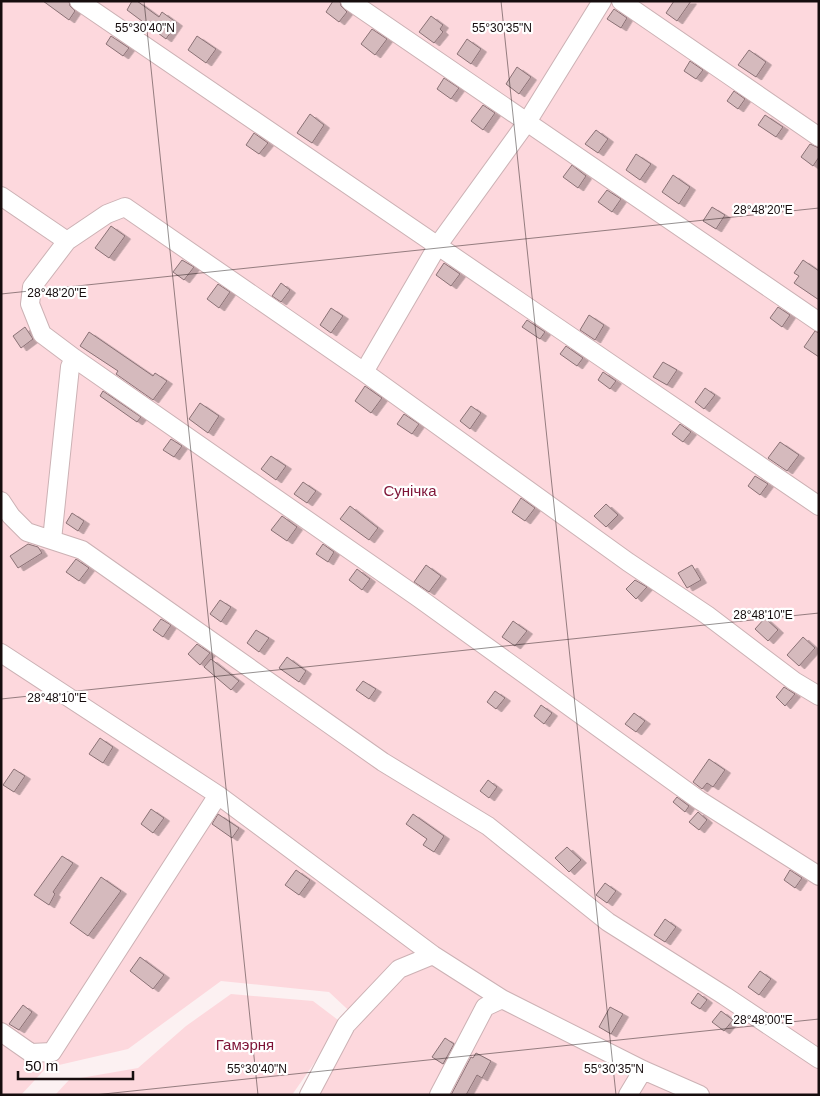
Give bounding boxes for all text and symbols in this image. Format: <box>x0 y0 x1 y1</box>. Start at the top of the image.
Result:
text: 55°30'40"N <box>115 21 175 35</box>
text: 55°30'35"N <box>472 21 532 35</box>
text: 28°48'20"E <box>733 203 793 217</box>
text: 28°48'20"E <box>27 286 87 300</box>
park label: Сунічка <box>384 482 437 499</box>
text: 28°48'10"E <box>733 608 793 622</box>
text: 28°48'10"E <box>27 691 87 705</box>
text: 28°48'00"E <box>733 1013 793 1027</box>
park label: Гамэрня <box>216 1036 274 1053</box>
scale bar <box>18 1048 132 1080</box>
text: 50 m <box>25 1057 58 1074</box>
text: 55°30'40"N <box>227 1062 287 1076</box>
text: 55°30'35"N <box>584 1062 644 1076</box>

